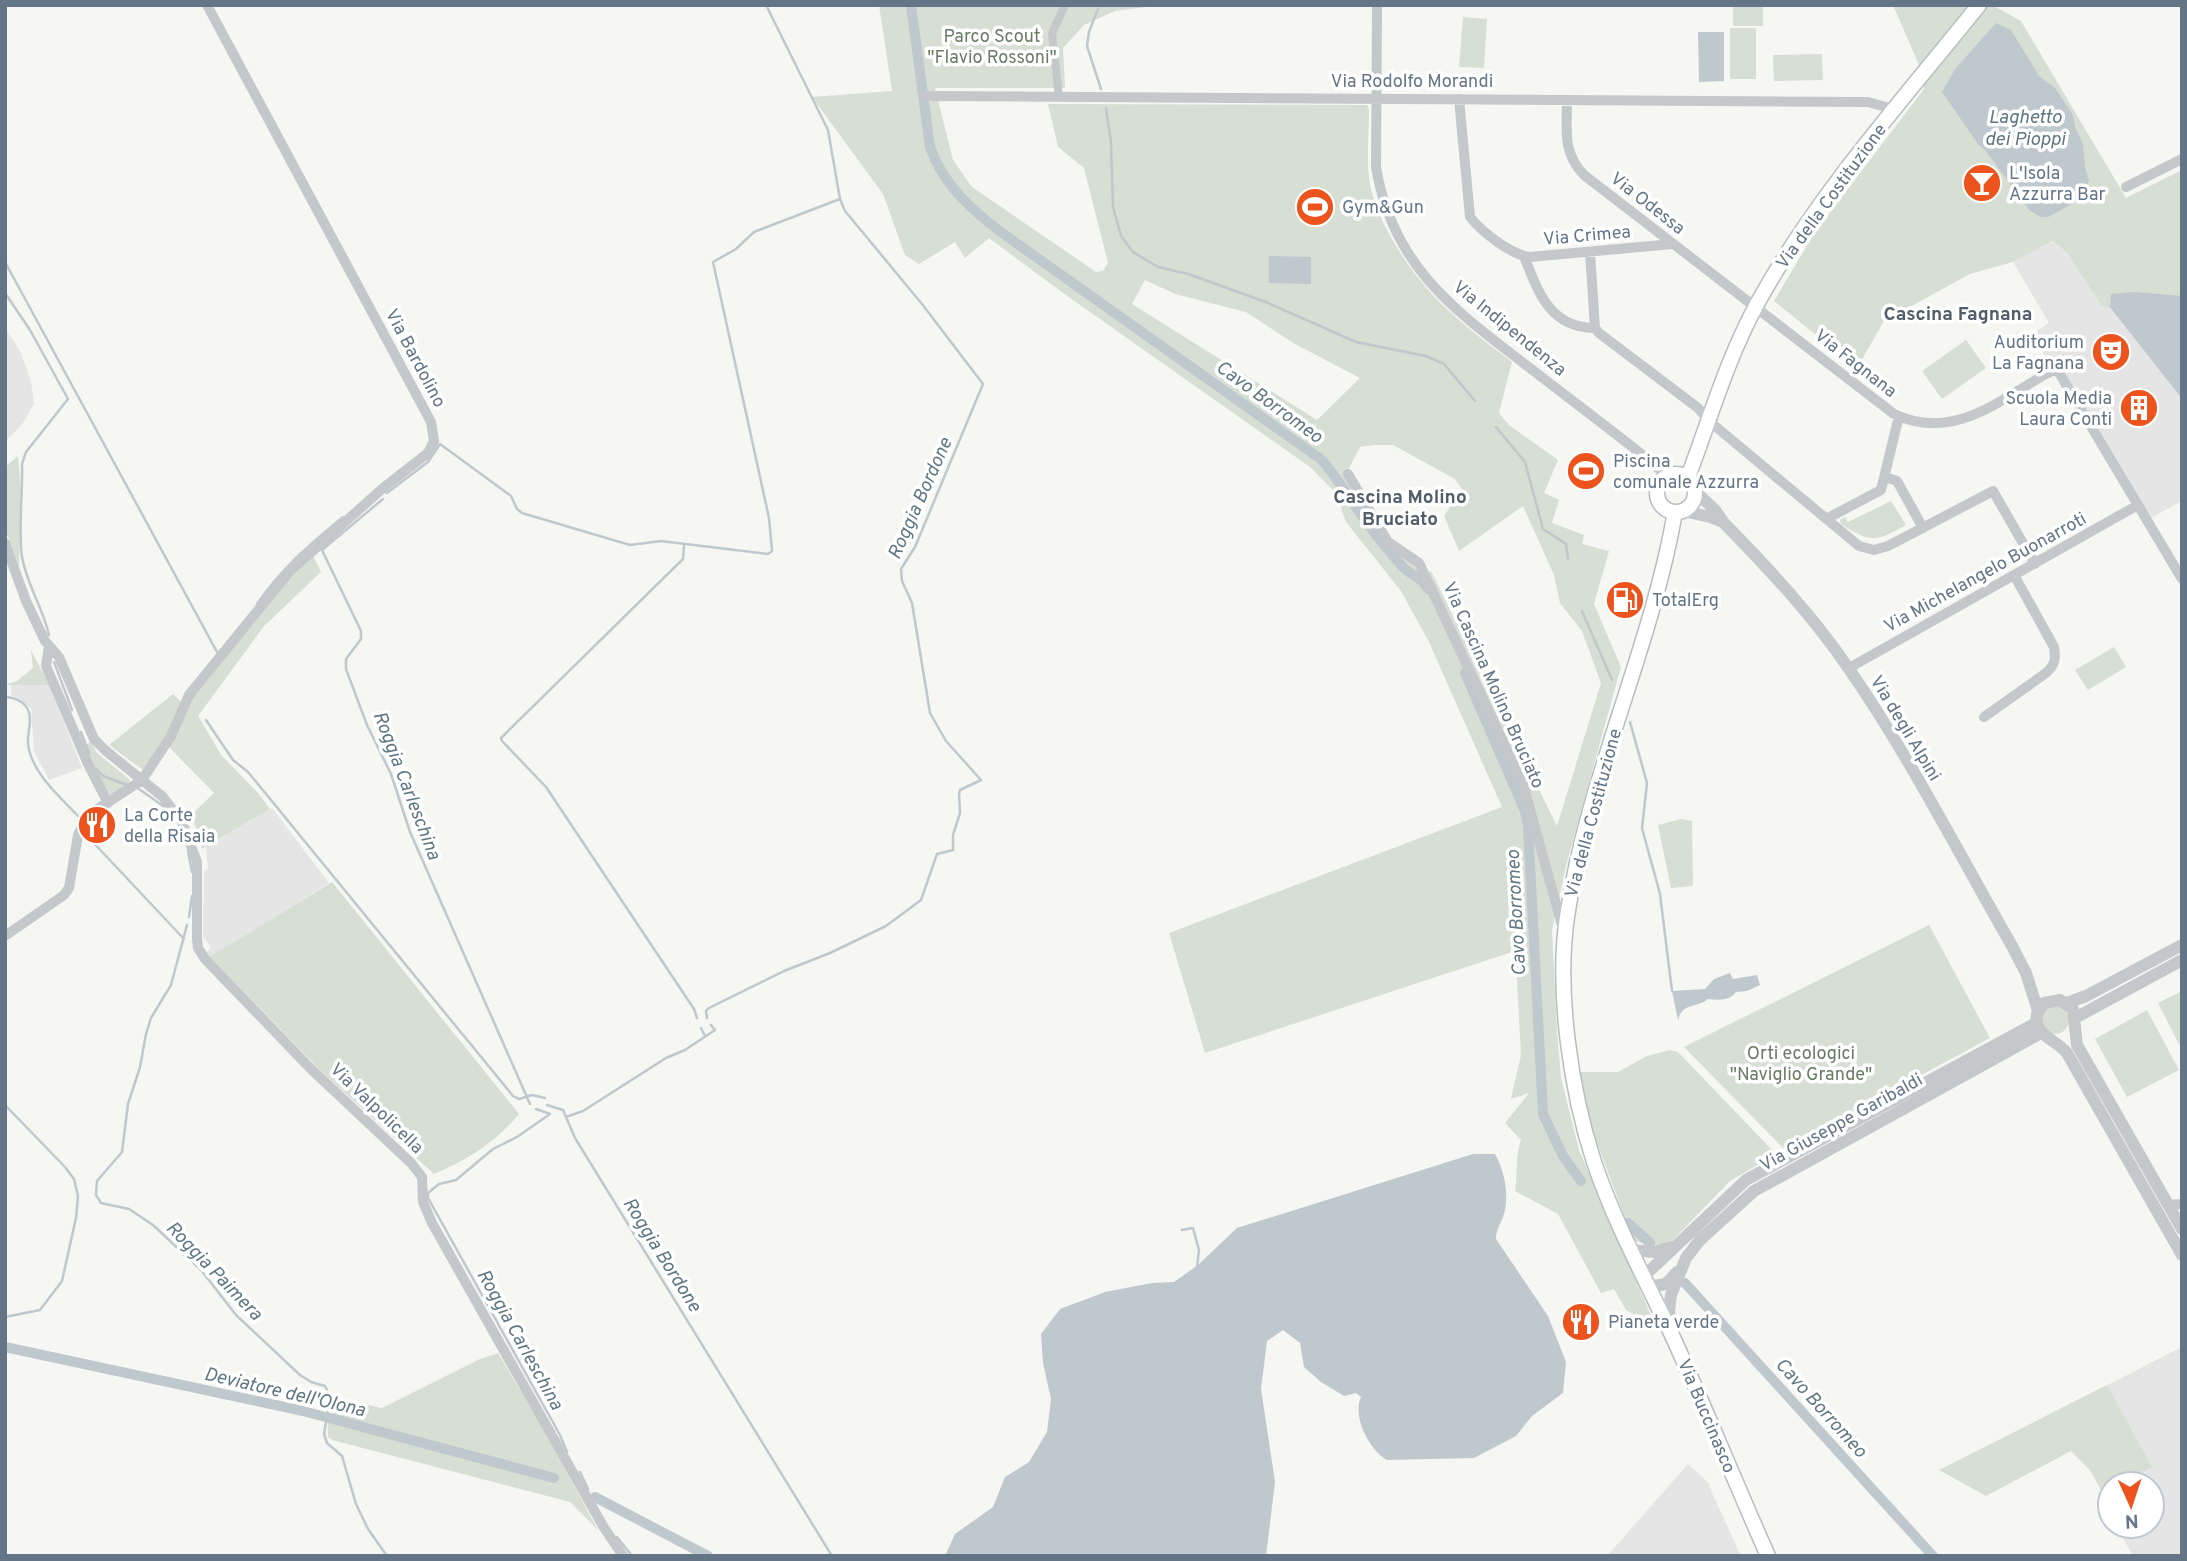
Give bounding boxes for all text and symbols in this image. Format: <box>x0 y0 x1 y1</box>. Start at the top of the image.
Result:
park label: Parco Scout "Flavio Rossoni" <box>927 26 1057 70</box>
street label: Via Rodolfo Morandi <box>1331 71 1493 94</box>
water label: Laghetto dei Pioppi <box>1985 106 2067 152</box>
street label: Via della Costituzione <box>1772 120 1893 274</box>
bar icon: L'Isola Azzurra Bar <box>1961 162 2003 204</box>
place label: L'Isola Azzurra Bar <box>2009 163 2106 207</box>
street label: Via Odessa <box>1605 168 1689 241</box>
sports icon: Gym&Gun <box>1294 186 1336 228</box>
place label: Gym&Gun <box>1342 197 1424 220</box>
street label: Via Crimea <box>1542 221 1632 252</box>
street label: Via Indipendenza <box>1448 276 1571 382</box>
district label: Cascina Fagnana <box>1884 303 2032 327</box>
street label: Via Bardolino <box>379 306 450 412</box>
street label: Via Fagnana <box>1809 325 1901 404</box>
theatre icon: Auditorium La Fagnana <box>2090 331 2132 373</box>
place label: Auditorium La Fagnana <box>1992 332 2084 376</box>
water label: Cavo Borromeo <box>1211 356 1328 450</box>
building icon: Scuola Media Laura Conti <box>2118 387 2160 429</box>
place label: Scuola Media Laura Conti <box>2006 388 2112 432</box>
water label: Roggia Bordone <box>883 434 958 563</box>
sports icon: Piscina comunale Azzurra <box>1565 450 1607 492</box>
place label: Piscina comunale Azzurra <box>1613 451 1759 495</box>
district label: Cascina Molino Bruciato <box>1333 486 1467 532</box>
street label: Via Michelangelo Buonarroti <box>1881 508 2091 639</box>
street label: Via Cascina Molino Bruciato <box>1437 579 1549 792</box>
fuel station icon: TotalErg <box>1604 579 1646 621</box>
place label: TotalErg <box>1652 590 1719 613</box>
street label: Via degli Alpini <box>1864 672 1945 786</box>
water label: Roggia Carleschina <box>367 708 446 864</box>
street label: Via della Costituzione <box>1561 726 1628 900</box>
restaurant icon: La Corte della Risaia <box>76 804 118 846</box>
place label: La Corte della Risaia <box>124 805 215 849</box>
water label: Cavo Borromeo <box>1502 848 1532 977</box>
park label: Orti ecologici "Naviglio Grande" <box>1730 1043 1872 1087</box>
street label: Via Valpolicella <box>324 1059 428 1160</box>
street label: Via Giuseppe Garibaldi <box>1756 1069 1927 1178</box>
water label: Roggia Bordone <box>617 1193 706 1317</box>
water label: Roggia Paimera <box>160 1217 267 1326</box>
water label: Roggia Carleschina <box>471 1265 568 1415</box>
restaurant icon: Pianeta verde <box>1560 1301 1602 1343</box>
place label: Pianeta verde <box>1608 1312 1719 1335</box>
water label: Cavo Borromeo <box>1769 1353 1872 1464</box>
street label: Via Buccinasco <box>1671 1356 1740 1477</box>
water label: Deviatore dell'Olona <box>202 1363 368 1423</box>
north arrow <box>2096 1470 2166 1540</box>
text: N <box>2124 1508 2139 1532</box>

